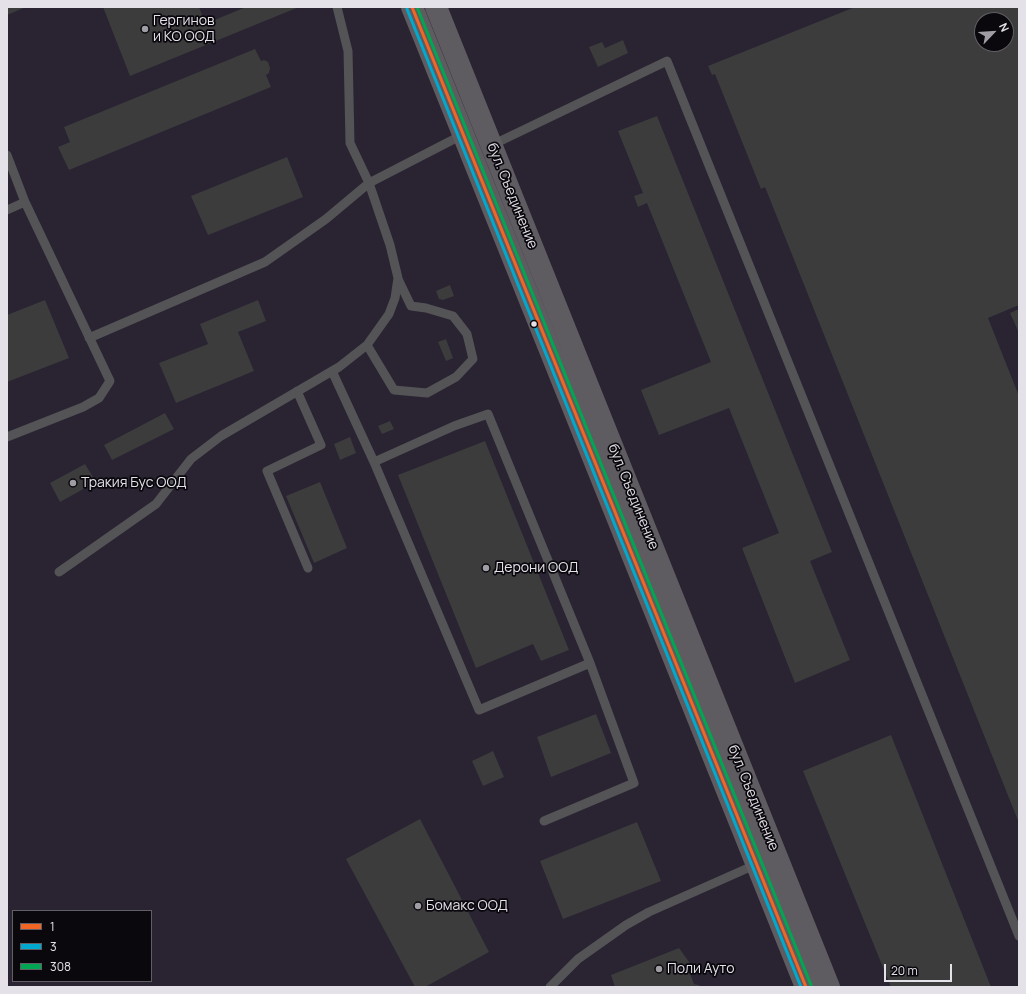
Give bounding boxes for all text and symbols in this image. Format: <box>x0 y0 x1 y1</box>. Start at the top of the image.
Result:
north arrow <box>974 12 1014 52</box>
place label: Гергинов и КО ООД <box>153 13 215 46</box>
text: N <box>996 20 1013 34</box>
marker: Гергинов и КО ООД <box>140 24 150 34</box>
street label: бул. Съединение <box>483 141 541 251</box>
unlabelled marker <box>529 319 539 329</box>
street label: бул. Съединение <box>604 442 662 552</box>
place label: Тракия Бус ООД <box>81 475 187 491</box>
marker: Тракия Бус ООД <box>68 478 78 488</box>
place label: Дерони ООД <box>494 560 578 576</box>
marker: Дерони ООД <box>481 563 491 573</box>
street label: бул. Съединение <box>724 743 782 853</box>
place label: Бомакс ООД <box>426 898 508 914</box>
marker: Бомакс ООД <box>413 901 423 911</box>
legend <box>12 910 152 982</box>
text: 1 <box>50 918 55 935</box>
text: 3 <box>50 938 57 955</box>
scale bar <box>886 956 954 982</box>
text: 308 <box>50 958 71 975</box>
place label: Поли Ауто <box>667 961 735 977</box>
text: 20 m <box>891 962 918 979</box>
marker: Поли Ауто <box>654 964 664 974</box>

